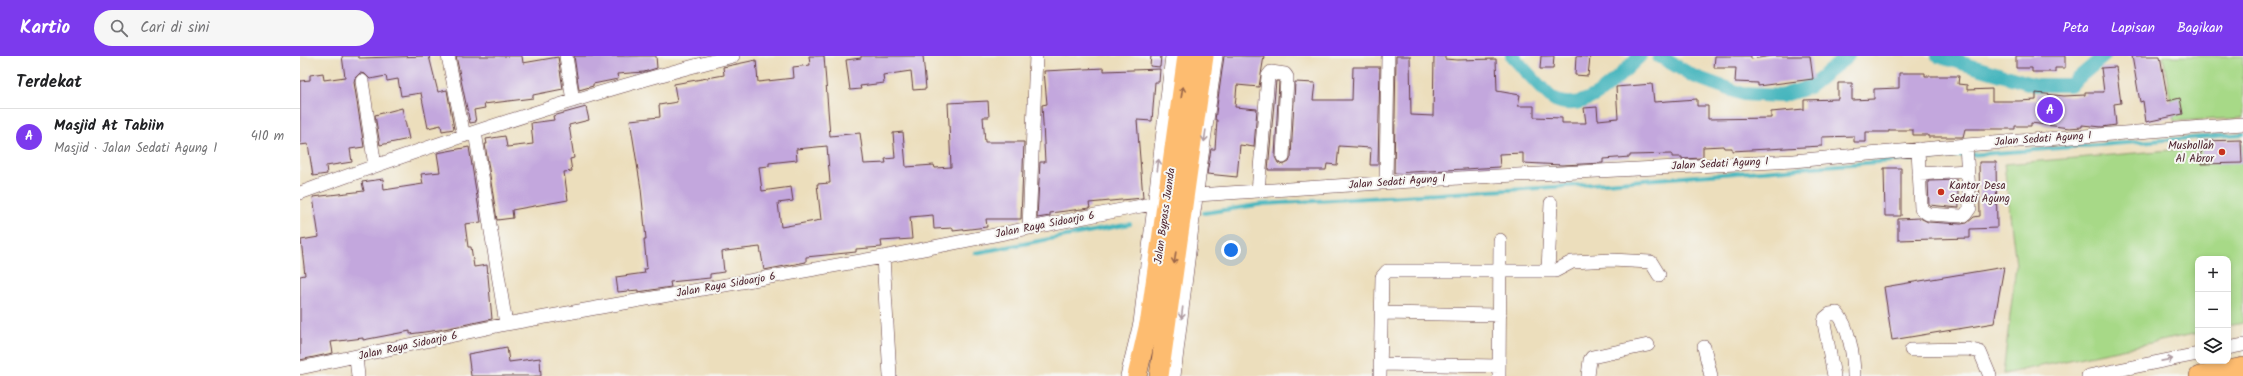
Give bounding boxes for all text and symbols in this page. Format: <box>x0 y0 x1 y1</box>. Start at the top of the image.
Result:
search box <box>94 10 374 46</box>
text: Kartio <box>20 13 70 43</box>
text: Cari di sini <box>140 16 209 40</box>
icon: search <box>108 17 130 39</box>
text: Peta <box>2063 17 2089 39</box>
text: Lapisan <box>2111 17 2155 39</box>
text: Bagikan <box>2177 17 2223 39</box>
text: Terdekat <box>16 69 82 96</box>
one-way arrow <box>1178 86 1186 99</box>
pin: A <box>2037 95 2063 125</box>
text: Masjid At Tabiin <box>54 114 164 138</box>
text: A <box>25 126 33 147</box>
text: 410 m <box>251 126 284 147</box>
street label: Jalan Sedati Agung I <box>1994 127 2092 151</box>
one-way arrow <box>1201 129 1209 142</box>
place label: Mushollah Al Abror <box>2168 137 2215 168</box>
text: Masjid · Jalan Sedati Agung I <box>54 138 217 159</box>
marker: Mushollah Al Abror <box>2217 147 2227 157</box>
street label: Jalan Sedati Agung I <box>1671 152 1769 176</box>
one-way arrow <box>1154 159 1162 172</box>
street label: Jalan Bypass Juanda <box>1149 167 1181 265</box>
street label: Jalan Sedati Agung I <box>1348 170 1446 194</box>
place label: Kantor Desa Sedati Agung <box>1949 177 2010 208</box>
marker: Kantor Desa Sedati Agung <box>1936 187 1946 197</box>
street label: Jalan Raya Sidoarjo 6 <box>994 207 1096 243</box>
your location <box>1221 240 1241 260</box>
one-way arrow <box>1171 251 1179 264</box>
map controls <box>2195 256 2231 364</box>
button: + <box>2195 256 2231 292</box>
street label: Jalan Raya Sidoarjo 6 <box>675 267 777 303</box>
button: − <box>2195 292 2231 328</box>
one-way arrow <box>1178 306 1186 319</box>
street label: Jalan Raya Sidoarjo 6 <box>357 327 459 365</box>
button: layers <box>2195 328 2231 364</box>
one-way arrow <box>2161 356 2174 364</box>

